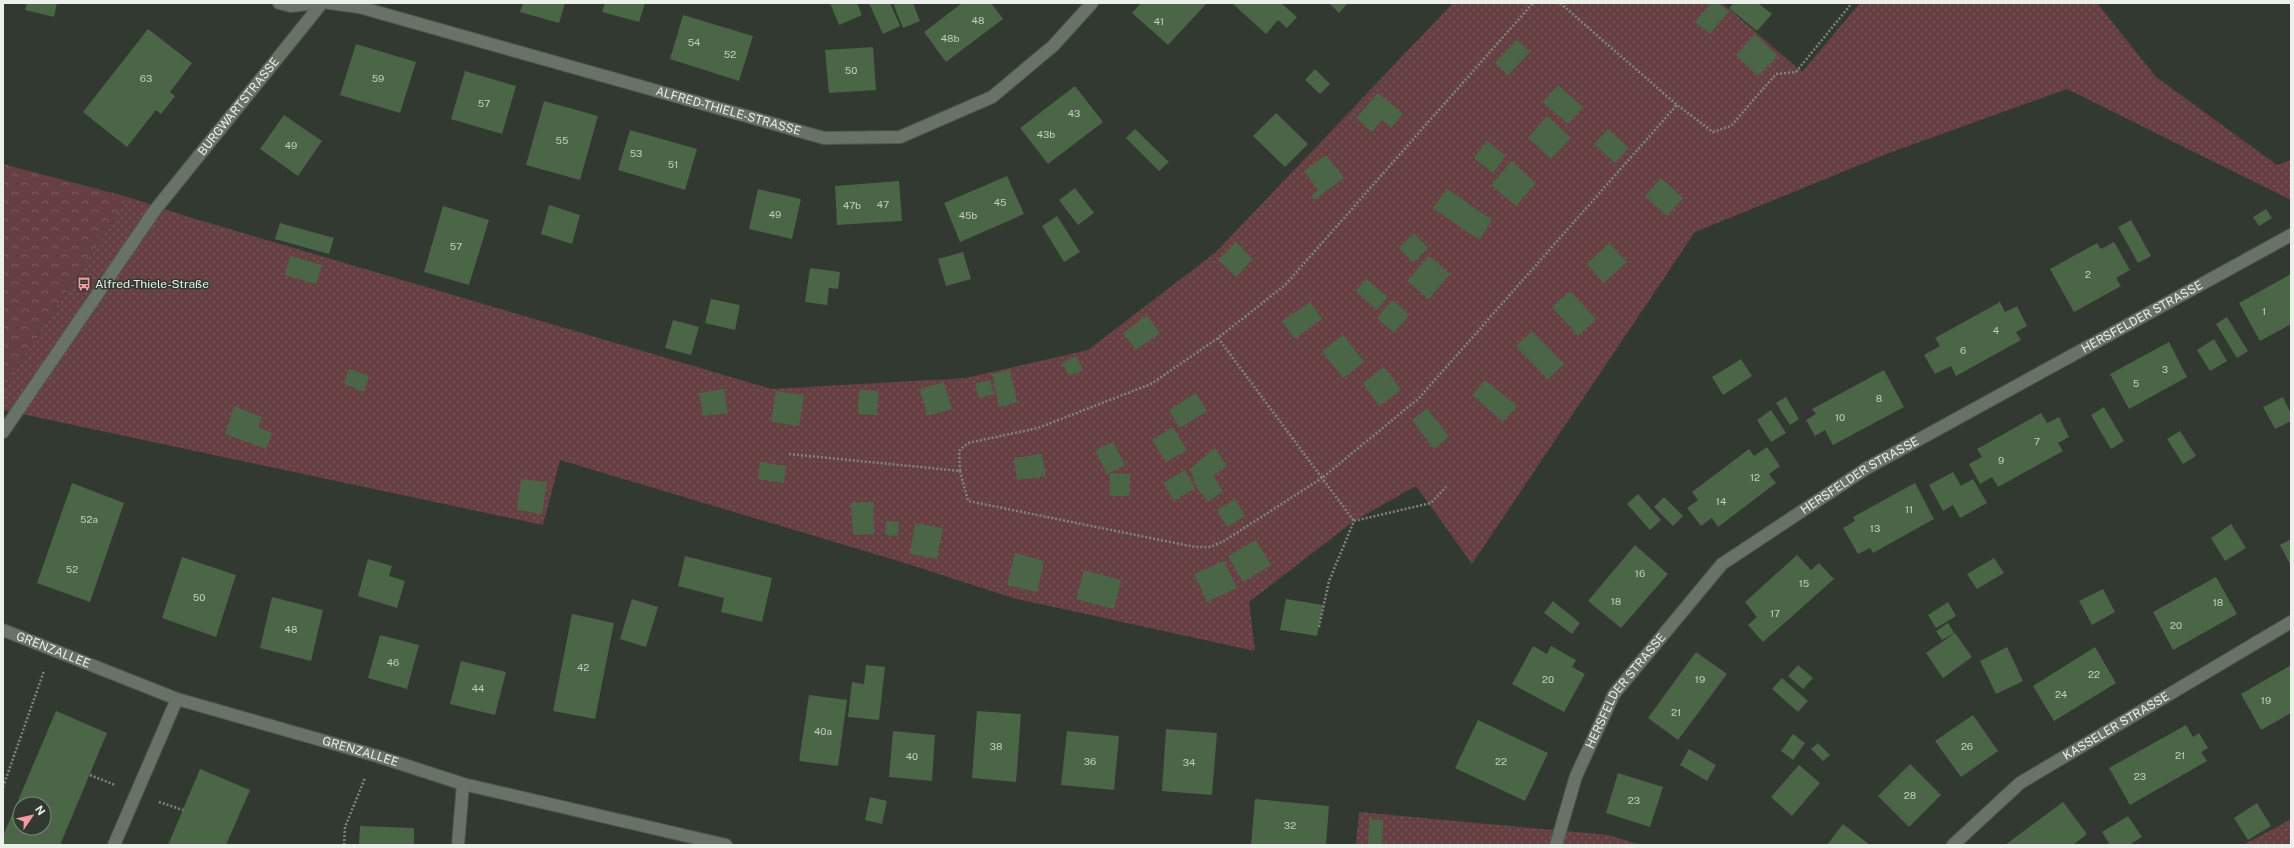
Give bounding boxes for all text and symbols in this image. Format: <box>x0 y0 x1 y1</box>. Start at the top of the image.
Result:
house number: 48 <box>972 14 984 26</box>
house number: 41 <box>1154 15 1164 27</box>
house number: 48b <box>941 32 959 44</box>
house number: 54 <box>688 36 700 48</box>
house number: 52 <box>724 48 736 60</box>
street label: BURGWARTSTRASSE <box>195 55 282 158</box>
house number: 50 <box>845 64 857 76</box>
house number: 63 <box>140 72 152 84</box>
house number: 59 <box>372 72 384 84</box>
street label: ALFRED-THIELE-STRASSE <box>654 84 803 138</box>
house number: 57 <box>478 97 490 109</box>
house number: 43 <box>1068 107 1080 119</box>
house number: 43b <box>1037 128 1055 140</box>
house number: 55 <box>556 134 568 146</box>
house number: 49 <box>285 139 297 151</box>
house number: 53 <box>630 147 642 159</box>
house number: 51 <box>668 158 678 170</box>
house number: 45 <box>994 196 1006 208</box>
house number: 47 <box>877 198 889 210</box>
house number: 47b <box>843 199 861 211</box>
house number: 49 <box>769 208 781 220</box>
house number: 45b <box>959 209 977 221</box>
house number: 57 <box>450 240 462 252</box>
house number: 2 <box>2085 268 2091 280</box>
bus stop icon: Alfred-Thiele-Straße <box>76 276 92 292</box>
place label: Alfred-Thiele-Straße <box>95 277 209 291</box>
street label: HERSFELDER STRASSE <box>2079 278 2205 356</box>
house number: 1 <box>2262 305 2266 317</box>
house number: 4 <box>1993 324 1999 336</box>
house number: 6 <box>1960 344 1966 356</box>
house number: 3 <box>2162 363 2168 375</box>
house number: 5 <box>2133 377 2139 389</box>
house number: 8 <box>1876 392 1882 404</box>
house number: 10 <box>1835 411 1845 423</box>
street label: HERSFELDER STRASSE <box>1798 434 1921 517</box>
house number: 7 <box>2034 435 2040 447</box>
house number: 9 <box>1998 454 2004 466</box>
house number: 12 <box>1750 471 1760 483</box>
house number: 14 <box>1716 495 1726 507</box>
house number: 11 <box>1905 503 1913 515</box>
house number: 52a <box>80 513 98 525</box>
house number: 13 <box>1870 522 1880 534</box>
house number: 52 <box>66 563 78 575</box>
house number: 16 <box>1635 567 1645 579</box>
house number: 15 <box>1799 577 1809 589</box>
house number: 50 <box>193 591 205 603</box>
house number: 18 <box>1611 595 1621 607</box>
house number: 18 <box>2213 596 2223 608</box>
house number: 17 <box>1770 607 1780 619</box>
house number: 20 <box>2170 619 2182 631</box>
house number: 48 <box>285 623 297 635</box>
street label: GRENZALLEE <box>14 629 92 671</box>
street label: HERSFELDER STRASSE <box>1583 630 1669 751</box>
house number: 46 <box>387 656 399 668</box>
house number: 42 <box>577 661 589 673</box>
house number: 22 <box>2088 668 2100 680</box>
house number: 20 <box>1542 673 1554 685</box>
house number: 19 <box>1695 673 1705 685</box>
house number: 44 <box>472 682 484 694</box>
house number: 24 <box>2055 688 2067 700</box>
street label: KASSELER STRASSE <box>2060 689 2172 763</box>
house number: 19 <box>2261 694 2271 706</box>
house number: 21 <box>1671 706 1681 718</box>
house number: 40a <box>814 725 832 737</box>
street label: GRENZALLEE <box>321 734 400 770</box>
house number: 38 <box>990 740 1002 752</box>
house number: 26 <box>1961 740 1973 752</box>
house number: 21 <box>2175 749 2185 761</box>
house number: 40 <box>906 750 918 762</box>
house number: 36 <box>1084 755 1096 767</box>
house number: 22 <box>1495 755 1507 767</box>
house number: 34 <box>1183 756 1195 768</box>
house number: 23 <box>2134 770 2146 782</box>
house number: 28 <box>1904 789 1916 801</box>
house number: 23 <box>1628 794 1640 806</box>
north arrow <box>12 796 52 836</box>
text: N <box>33 803 48 817</box>
house number: 32 <box>1284 819 1296 831</box>

